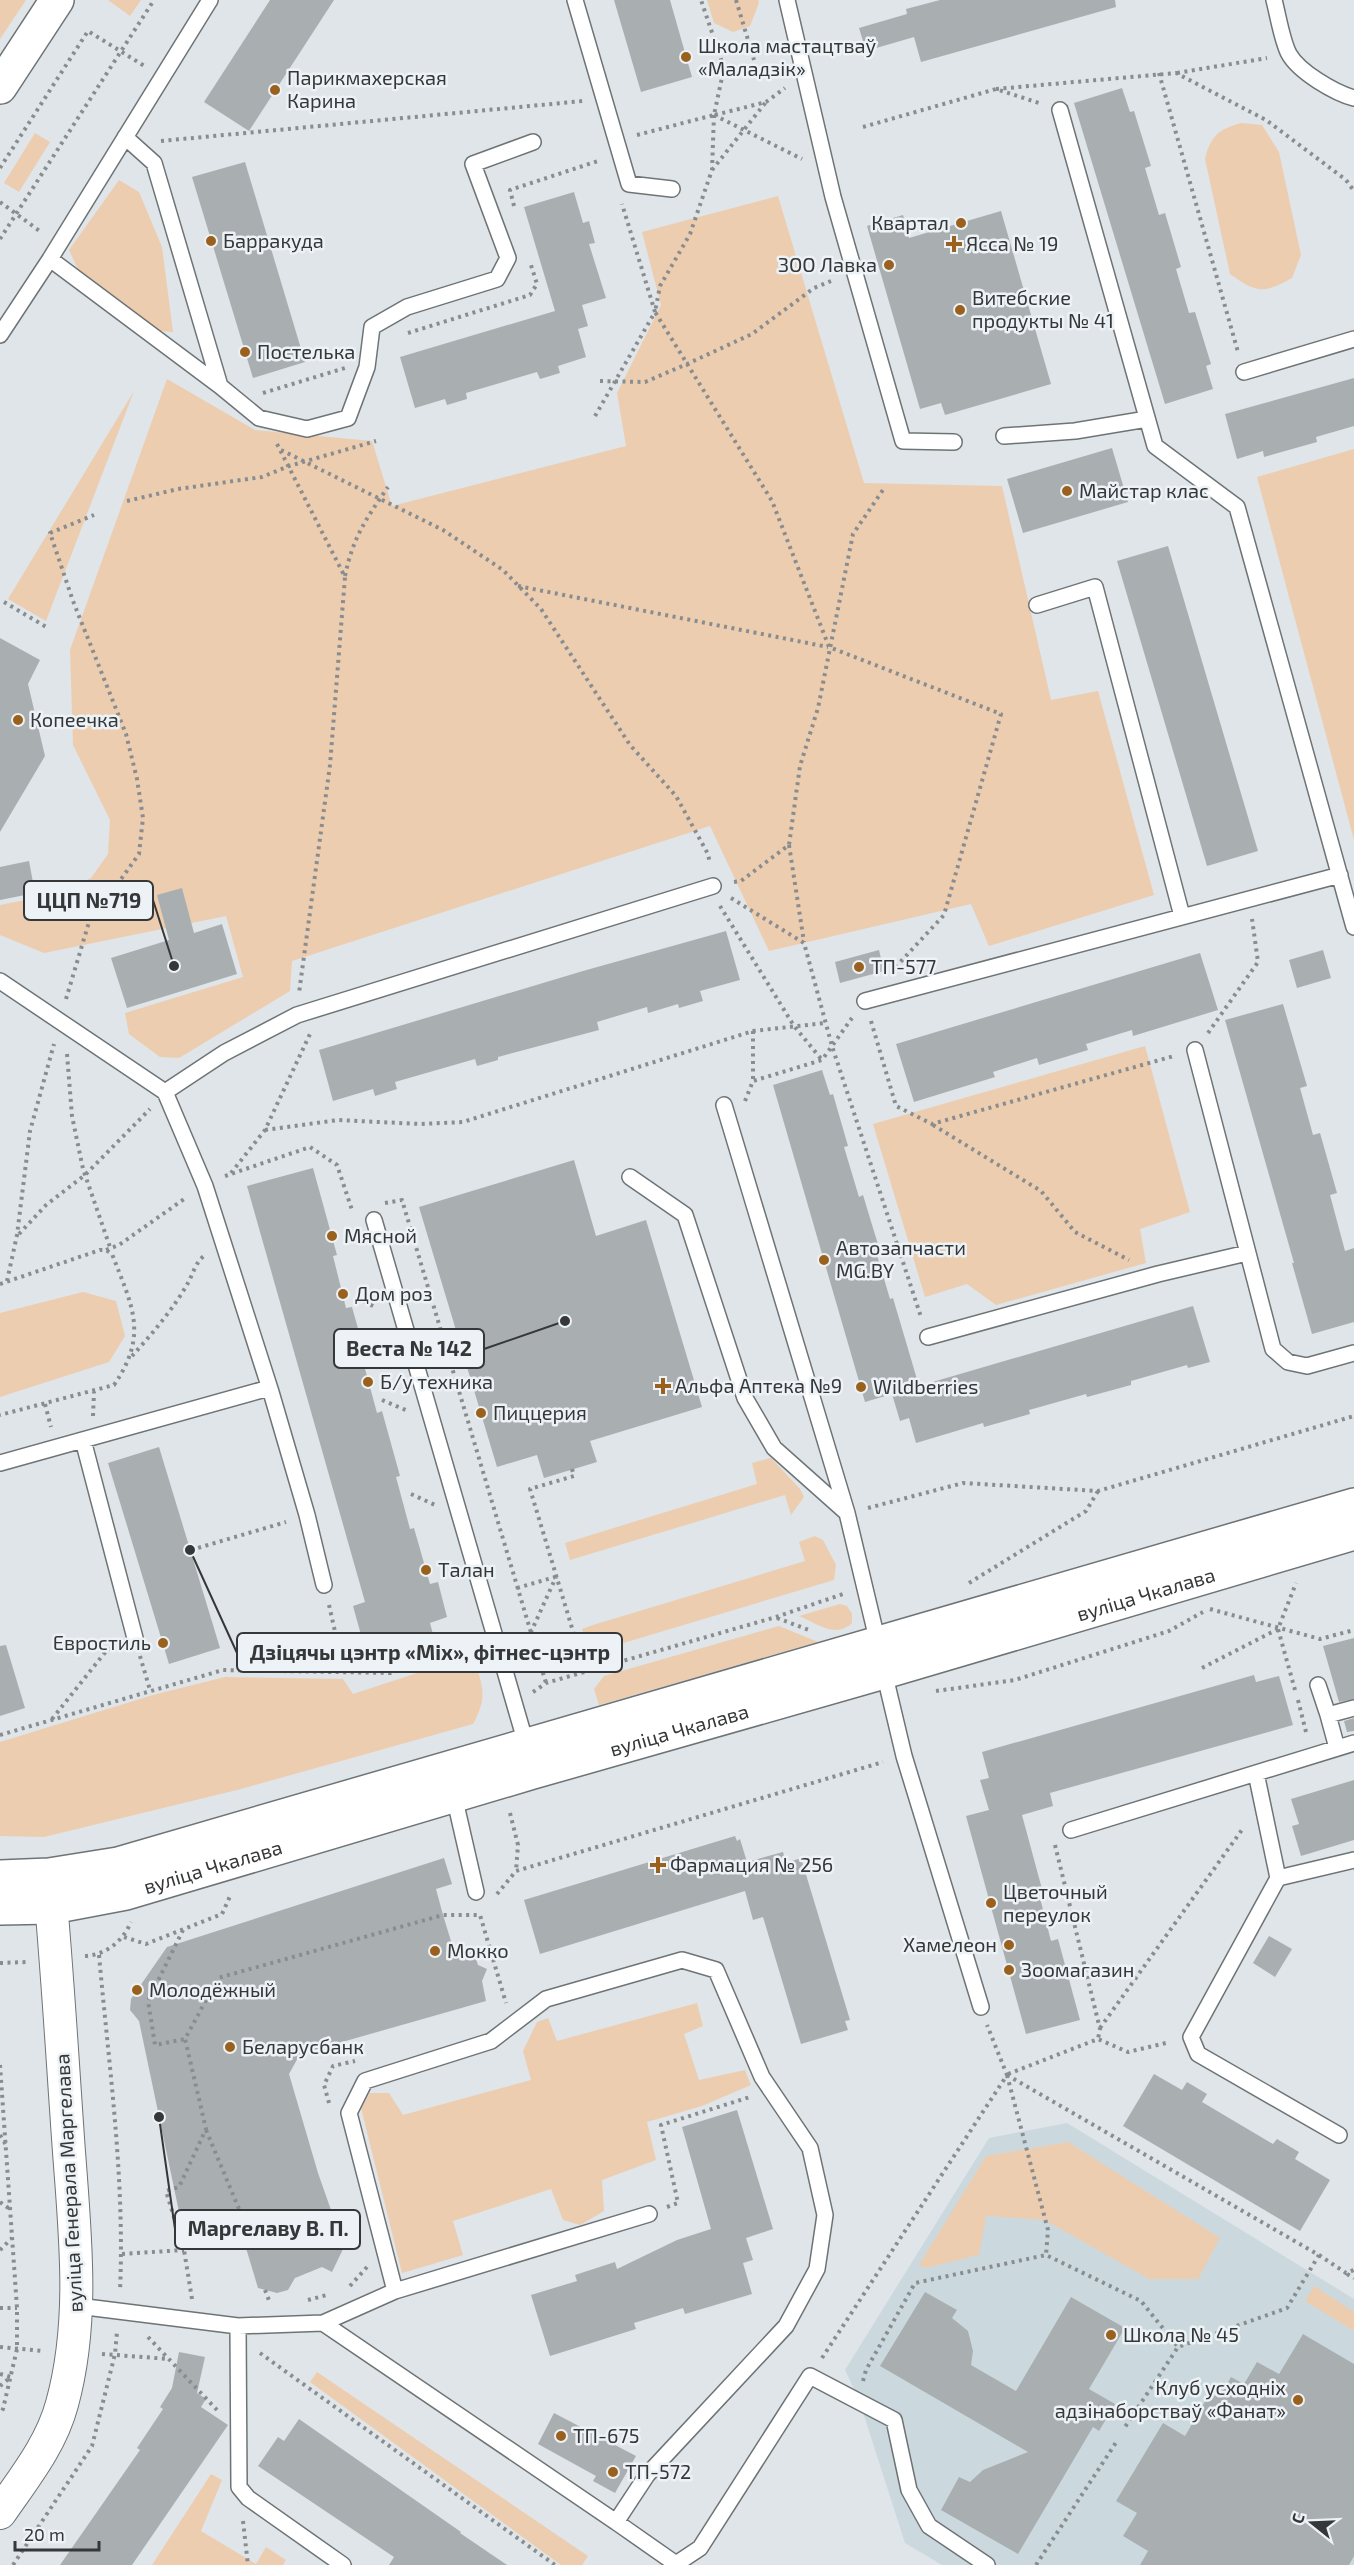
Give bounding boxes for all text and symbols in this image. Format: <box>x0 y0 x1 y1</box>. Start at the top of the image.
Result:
place label: Школа мастацтваў «Маладзік» <box>698 33 877 80</box>
marker: Школа мастацтваў «Маладзік» <box>679 50 693 64</box>
place label: Парикмахерская Карина <box>287 65 447 112</box>
marker: Парикмахерская Карина <box>268 83 282 97</box>
place label: Квартал <box>871 210 949 234</box>
marker: Квартал <box>954 216 968 230</box>
place label: Барракуда <box>223 228 324 253</box>
place label: Ясса № 19 <box>966 231 1059 255</box>
marker: Барракуда <box>204 234 218 248</box>
marker: Ясса № 19 <box>947 237 961 251</box>
place label: ЗОО Лавка <box>778 252 877 276</box>
marker: ЗОО Лавка <box>882 258 896 272</box>
place label: Витебские продукты № 41 <box>972 285 1114 333</box>
marker: Витебские продукты № 41 <box>953 303 967 317</box>
place label: Постелька <box>257 339 355 363</box>
marker: Постелька <box>238 345 252 359</box>
place label: Майстар клас <box>1079 478 1209 502</box>
marker: Майстар клас <box>1060 484 1074 498</box>
place label: Копеечка <box>30 707 119 731</box>
marker: Копеечка <box>11 713 25 727</box>
callout: ЦЦП №719 <box>24 881 153 920</box>
text: ЦЦП №719 <box>37 887 141 912</box>
place label: ТП-577 <box>871 954 936 978</box>
marker: ТП-577 <box>852 960 866 974</box>
place label: Мясной <box>344 1223 417 1247</box>
marker: Мясной <box>325 1229 339 1243</box>
place label: Автозапчасти MG.BY <box>836 1235 966 1282</box>
marker: Автозапчасти MG.BY <box>817 1253 831 1267</box>
place label: Дом роз <box>355 1281 433 1305</box>
marker: Дом роз <box>336 1287 350 1301</box>
callout: Веста № 142 <box>334 1329 484 1368</box>
text: Веста № 142 <box>346 1335 472 1360</box>
place label: Б/у техника <box>380 1369 493 1394</box>
place label: Альфа Аптека №9 <box>675 1373 842 1397</box>
place label: Wildberries <box>873 1374 978 1398</box>
marker: Б/у техника <box>361 1375 375 1389</box>
marker: Альфа Аптека №9 <box>656 1379 670 1393</box>
marker: Wildberries <box>854 1380 868 1394</box>
place label: Пиццерия <box>493 1400 587 1424</box>
marker: Пиццерия <box>474 1406 488 1420</box>
place label: Талан <box>438 1557 495 1581</box>
street label: вуліца Чкалава <box>1073 1562 1218 1625</box>
marker: Талан <box>419 1563 433 1577</box>
place label: Евростиль <box>53 1630 151 1654</box>
callout: Дзіцячы цэнтр «Mix», фітнес-цэнтр <box>237 1633 622 1672</box>
marker: Евростиль <box>156 1636 170 1650</box>
text: Дзіцячы цэнтр «Mix», фітнес-цэнтр <box>250 1639 610 1664</box>
street label: вуліца Чкалава <box>607 1698 751 1761</box>
street label: вуліца Чкалава <box>141 1834 285 1898</box>
place label: Фармация № 256 <box>670 1852 833 1876</box>
marker: Фармация № 256 <box>651 1858 665 1872</box>
place label: Цветочный переулок <box>1003 1879 1108 1927</box>
marker: Цветочный переулок <box>984 1896 998 1910</box>
place label: Хамелеон <box>903 1932 997 1956</box>
place label: Мокко <box>447 1938 509 1962</box>
marker: Хамелеон <box>1002 1938 1016 1952</box>
marker: Мокко <box>428 1944 442 1958</box>
place label: Зоомагазин <box>1021 1957 1134 1981</box>
marker: Зоомагазин <box>1002 1963 1016 1977</box>
place label: Молодёжный <box>149 1977 276 2001</box>
marker: Молодёжный <box>130 1983 144 1997</box>
place label: Беларусбанк <box>242 2034 364 2059</box>
marker: Беларусбанк <box>223 2040 237 2054</box>
street label: вуліца Генерала Маргелава <box>49 2053 88 2313</box>
callout: Маргелаву В. П. <box>175 2210 360 2249</box>
text: Маргелаву В. П. <box>187 2215 349 2240</box>
place label: Школа № 45 <box>1123 2322 1239 2346</box>
marker: Школа № 45 <box>1104 2328 1118 2342</box>
place label: Клуб усходніх адзінаборстваў «Фанат» <box>1055 2375 1286 2423</box>
marker: Клуб усходніх адзінаборстваў «Фанат» <box>1291 2393 1305 2407</box>
place label: ТП-675 <box>573 2423 639 2447</box>
marker: ТП-675 <box>554 2429 568 2443</box>
place label: ТП-572 <box>625 2459 691 2483</box>
marker: ТП-572 <box>606 2465 620 2479</box>
north arrow <box>1282 2493 1342 2553</box>
text: С <box>1287 2511 1308 2526</box>
scale bar <box>15 2514 99 2552</box>
text: 20 m <box>24 2523 65 2545</box>

